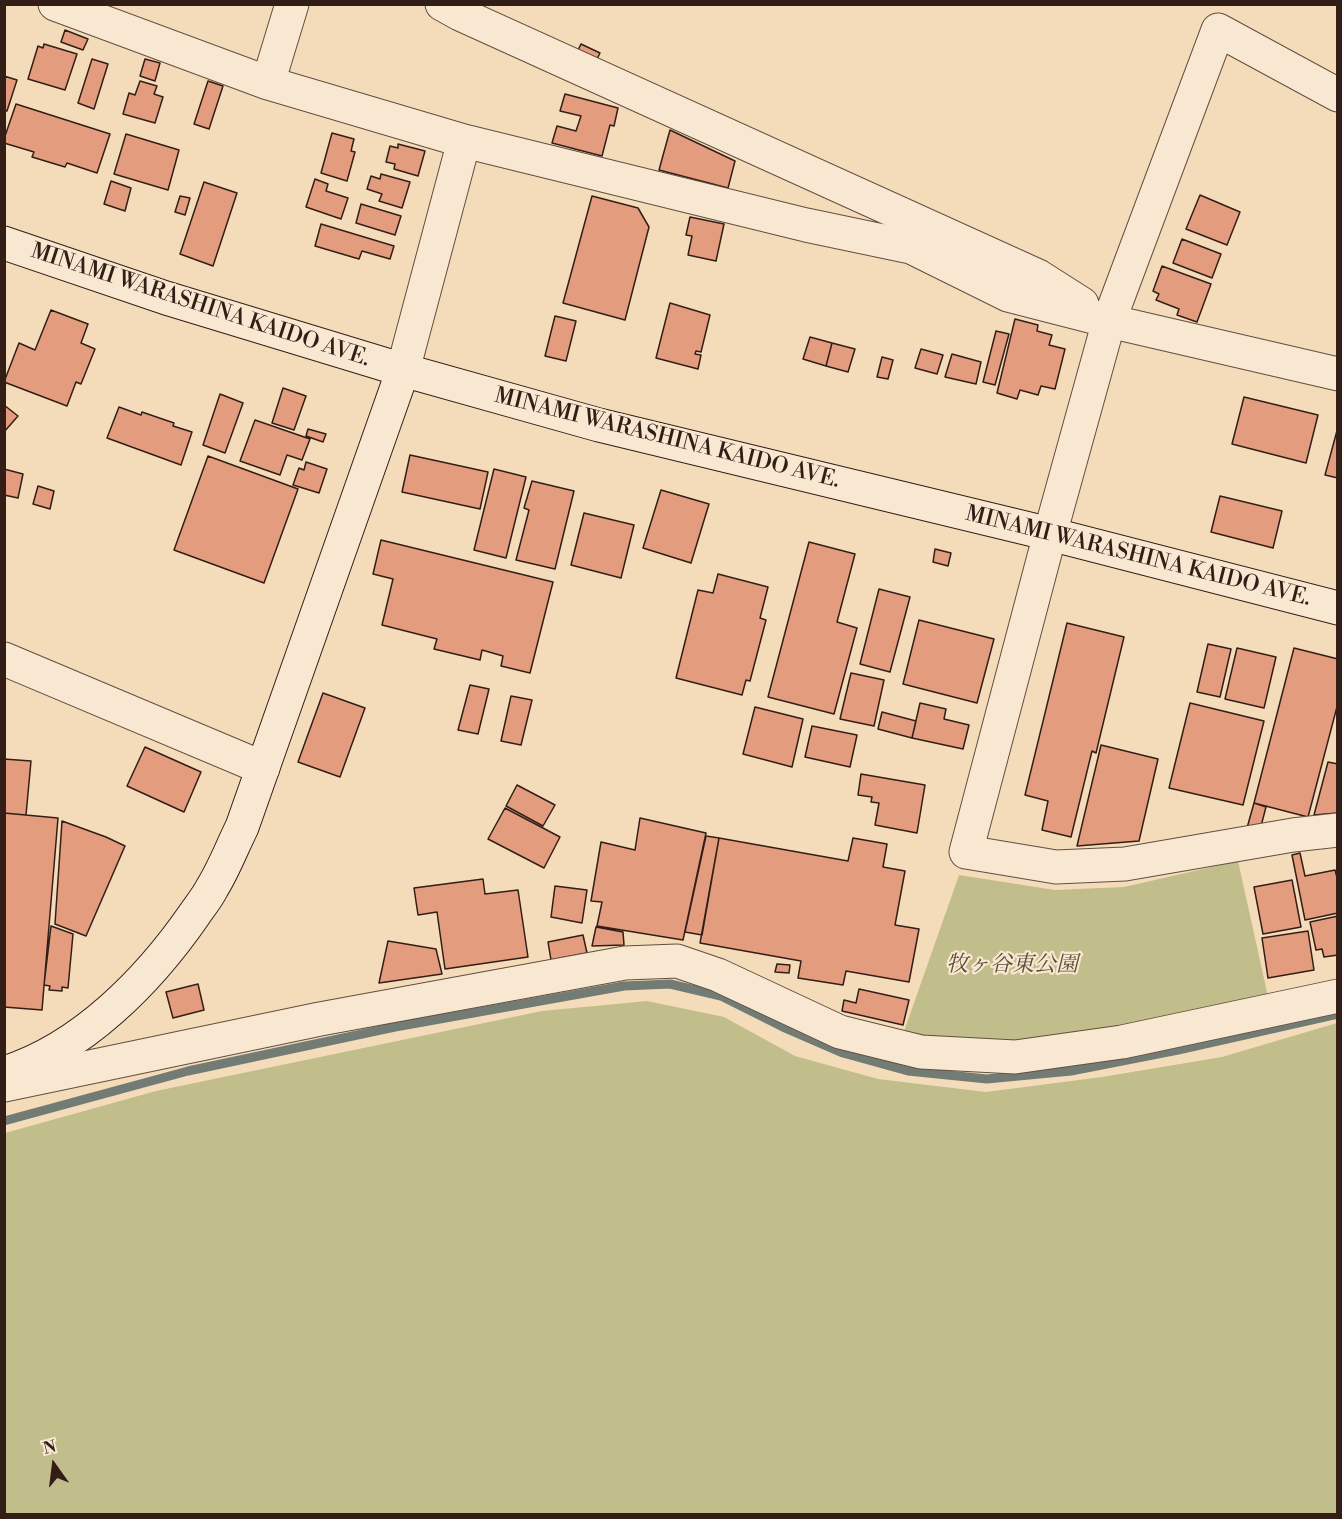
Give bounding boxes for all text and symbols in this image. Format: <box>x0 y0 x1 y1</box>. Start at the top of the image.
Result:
street label: MINAMI WARASHINA KAIDO AVE. <box>27 239 373 373</box>
street label: MINAMI WARASHINA KAIDO AVE. <box>492 383 842 495</box>
street label: MINAMI WARASHINA KAIDO AVE. <box>963 501 1313 613</box>
park label: 牧ヶ谷東公園 <box>946 953 1078 979</box>
north arrow <box>24 1435 84 1495</box>
text: N <box>41 1436 58 1459</box>

